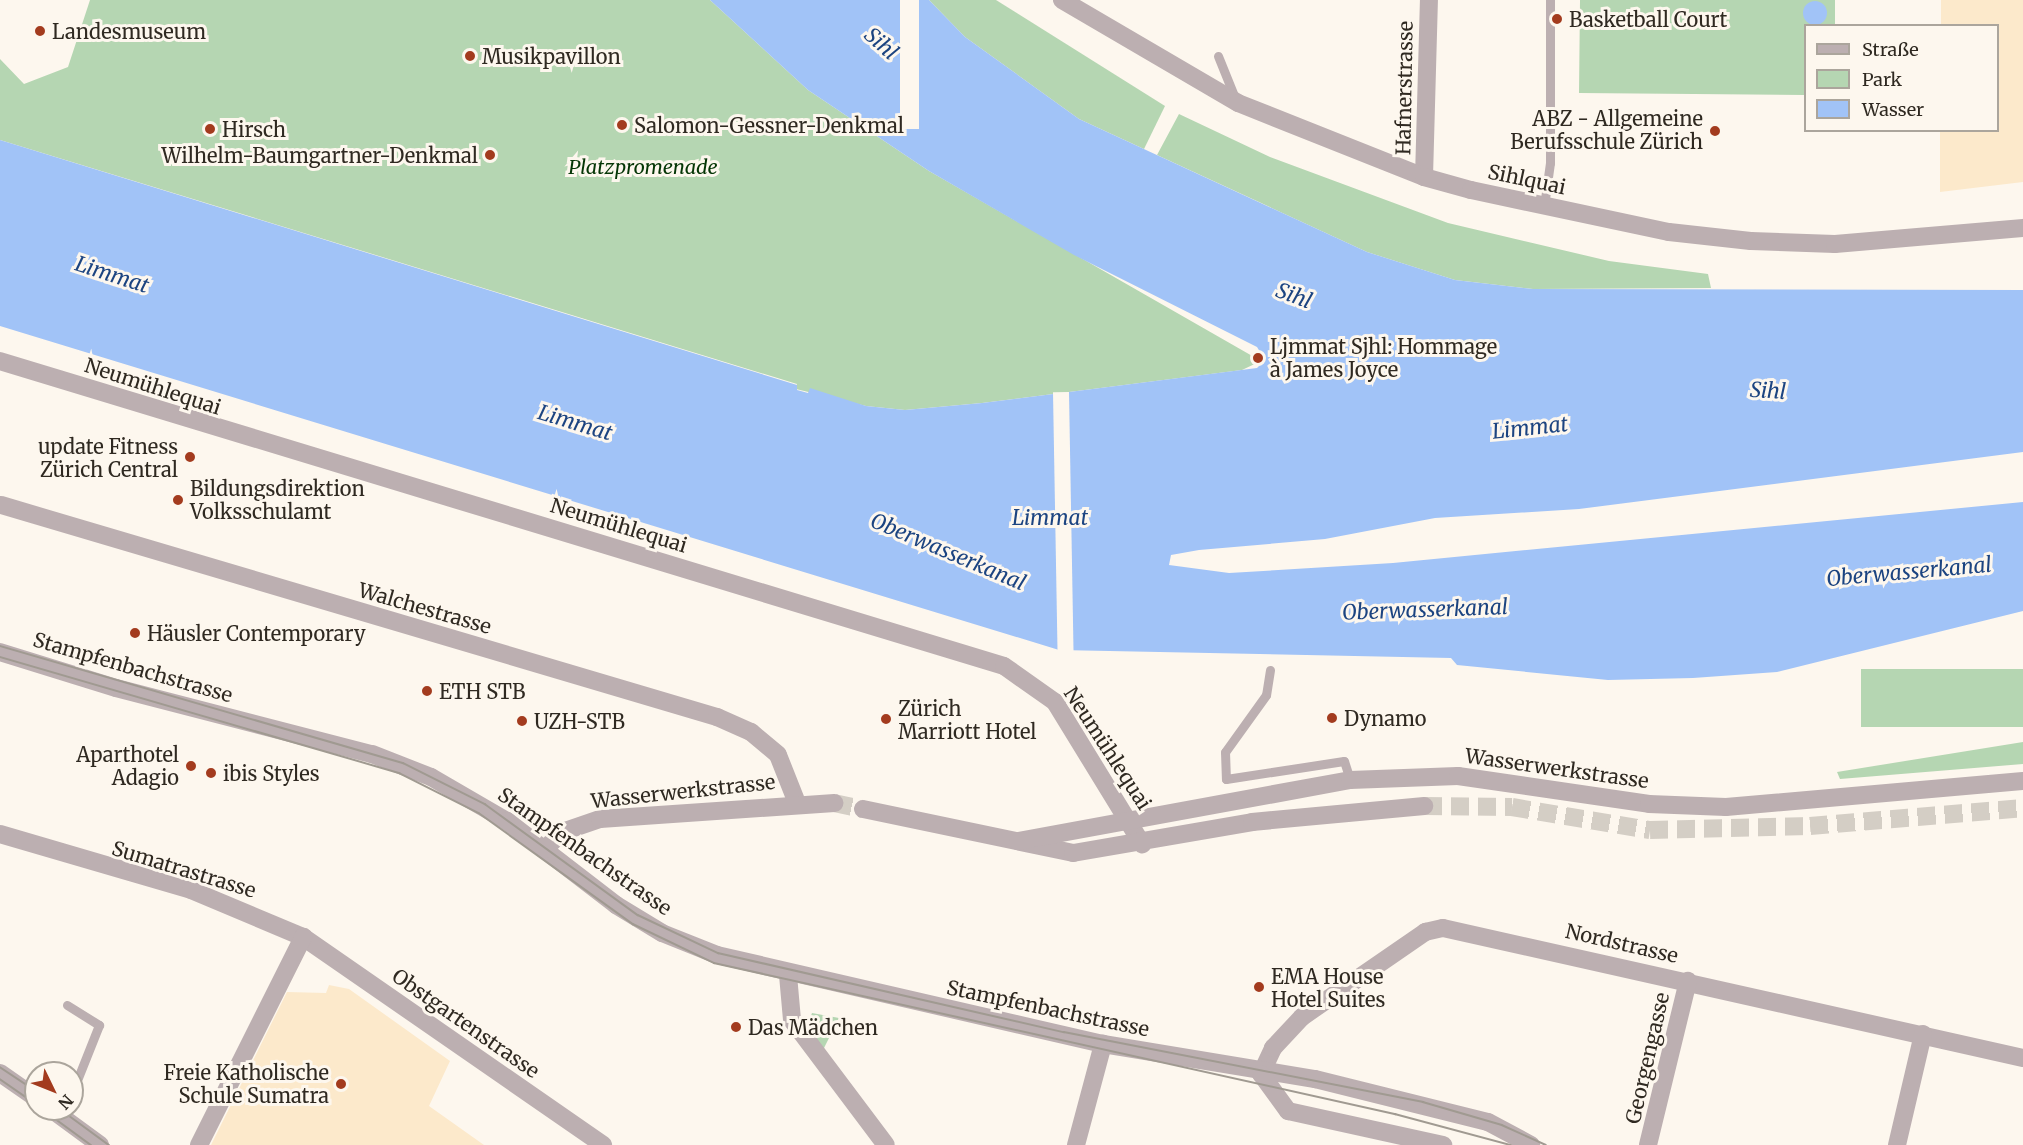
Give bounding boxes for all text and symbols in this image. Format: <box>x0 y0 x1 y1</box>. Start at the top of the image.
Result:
place label: Basketball Court <box>1569 7 1727 31</box>
marker: Basketball Court <box>1550 12 1564 26</box>
place label: Landesmuseum <box>52 19 206 43</box>
street label: Hafnerstrasse <box>1391 21 1417 155</box>
water label: Sihl <box>859 23 903 65</box>
marker: Landesmuseum <box>33 24 47 38</box>
legend <box>1804 24 1999 132</box>
text: Straße <box>1862 38 1919 61</box>
place label: Musikpavillon <box>482 44 621 68</box>
marker: Musikpavillon <box>463 49 477 63</box>
text: Park <box>1862 68 1902 91</box>
text: Wasser <box>1862 98 1924 121</box>
place label: ABZ - Allgemeine Berufsschule Zürich <box>1510 107 1703 154</box>
place label: Salomon-Gessner-Denkmal <box>634 113 904 137</box>
place label: Hirsch <box>222 117 286 141</box>
marker: Salomon-Gessner-Denkmal <box>615 118 629 132</box>
marker: Hirsch <box>203 122 217 136</box>
marker: ABZ - Allgemeine Berufsschule Zürich <box>1708 124 1722 138</box>
place label: Wilhelm-Baumgartner-Denkmal <box>161 143 478 167</box>
marker: Wilhelm-Baumgartner-Denkmal <box>483 148 497 162</box>
park label: Platzpromenade <box>568 154 718 178</box>
street label: Sihlquai <box>1486 159 1568 199</box>
water label: Limmat <box>72 251 152 299</box>
water label: Sihl <box>1273 278 1315 314</box>
place label: Ljmmat Sjhl: Hommage à James Joyce <box>1270 334 1497 381</box>
marker: Ljmmat Sjhl: Hommage à James Joyce <box>1251 351 1265 365</box>
street label: Neumühlequai <box>82 353 224 419</box>
water label: Sihl <box>1749 377 1787 405</box>
water label: Limmat <box>535 400 615 446</box>
water label: Limmat <box>1491 411 1569 445</box>
place label: update Fitness Zürich Central <box>38 434 178 481</box>
marker: update Fitness Zürich Central <box>183 450 197 464</box>
place label: Bildungsdirektion Volksschulamt <box>190 476 365 523</box>
marker: Bildungsdirektion Volksschulamt <box>171 493 185 507</box>
street label: Neumühlequai <box>548 493 690 557</box>
water label: Limmat <box>1012 505 1088 531</box>
water label: Oberwasserkanal <box>867 508 1029 596</box>
water label: Oberwasserkanal <box>1825 552 1993 592</box>
street label: Walchestrasse <box>356 578 494 638</box>
water label: Oberwasserkanal <box>1342 595 1508 625</box>
place label: Häusler Contemporary <box>147 621 366 645</box>
marker: Häusler Contemporary <box>128 626 142 640</box>
street label: Stampfenbachstrasse <box>31 627 235 707</box>
place label: ETH STB <box>439 679 525 703</box>
street label: Neumühlequai <box>1059 682 1157 814</box>
marker: ETH STB <box>420 684 434 698</box>
place label: Zürich Marriott Hotel <box>898 696 1037 743</box>
place label: Dynamo <box>1344 706 1427 730</box>
place label: UZH-STB <box>534 709 625 733</box>
marker: Dynamo <box>1325 711 1339 725</box>
marker: Zürich Marriott Hotel <box>879 712 893 726</box>
marker: UZH-STB <box>515 714 529 728</box>
place label: Aparthotel Adagio <box>76 742 179 789</box>
street label: Wasserwerkstrasse <box>1464 743 1650 793</box>
marker: Aparthotel Adagio <box>184 759 198 773</box>
place label: ibis Styles <box>223 761 320 785</box>
marker: ibis Styles <box>204 766 218 780</box>
street label: Wasserwerkstrasse <box>590 769 776 813</box>
street label: Stampfenbachstrasse <box>494 782 676 920</box>
street label: Sumatrastrasse <box>109 836 259 902</box>
street label: Nordstrasse <box>1563 918 1681 968</box>
street label: Obstgartenstrasse <box>388 963 544 1083</box>
place label: EMA House Hotel Suites <box>1271 964 1385 1011</box>
street label: Stampfenbachstrasse <box>945 975 1151 1041</box>
marker: EMA House Hotel Suites <box>1252 980 1266 994</box>
street label: Georgengasse <box>1620 990 1674 1126</box>
place label: Das Mädchen <box>748 1015 878 1039</box>
marker: Das Mädchen <box>729 1020 743 1034</box>
place label: Freie Katholische Schule Sumatra <box>164 1060 329 1107</box>
north arrow <box>24 1061 84 1121</box>
marker: Freie Katholische Schule Sumatra <box>334 1077 348 1091</box>
text: N <box>54 1090 77 1113</box>

